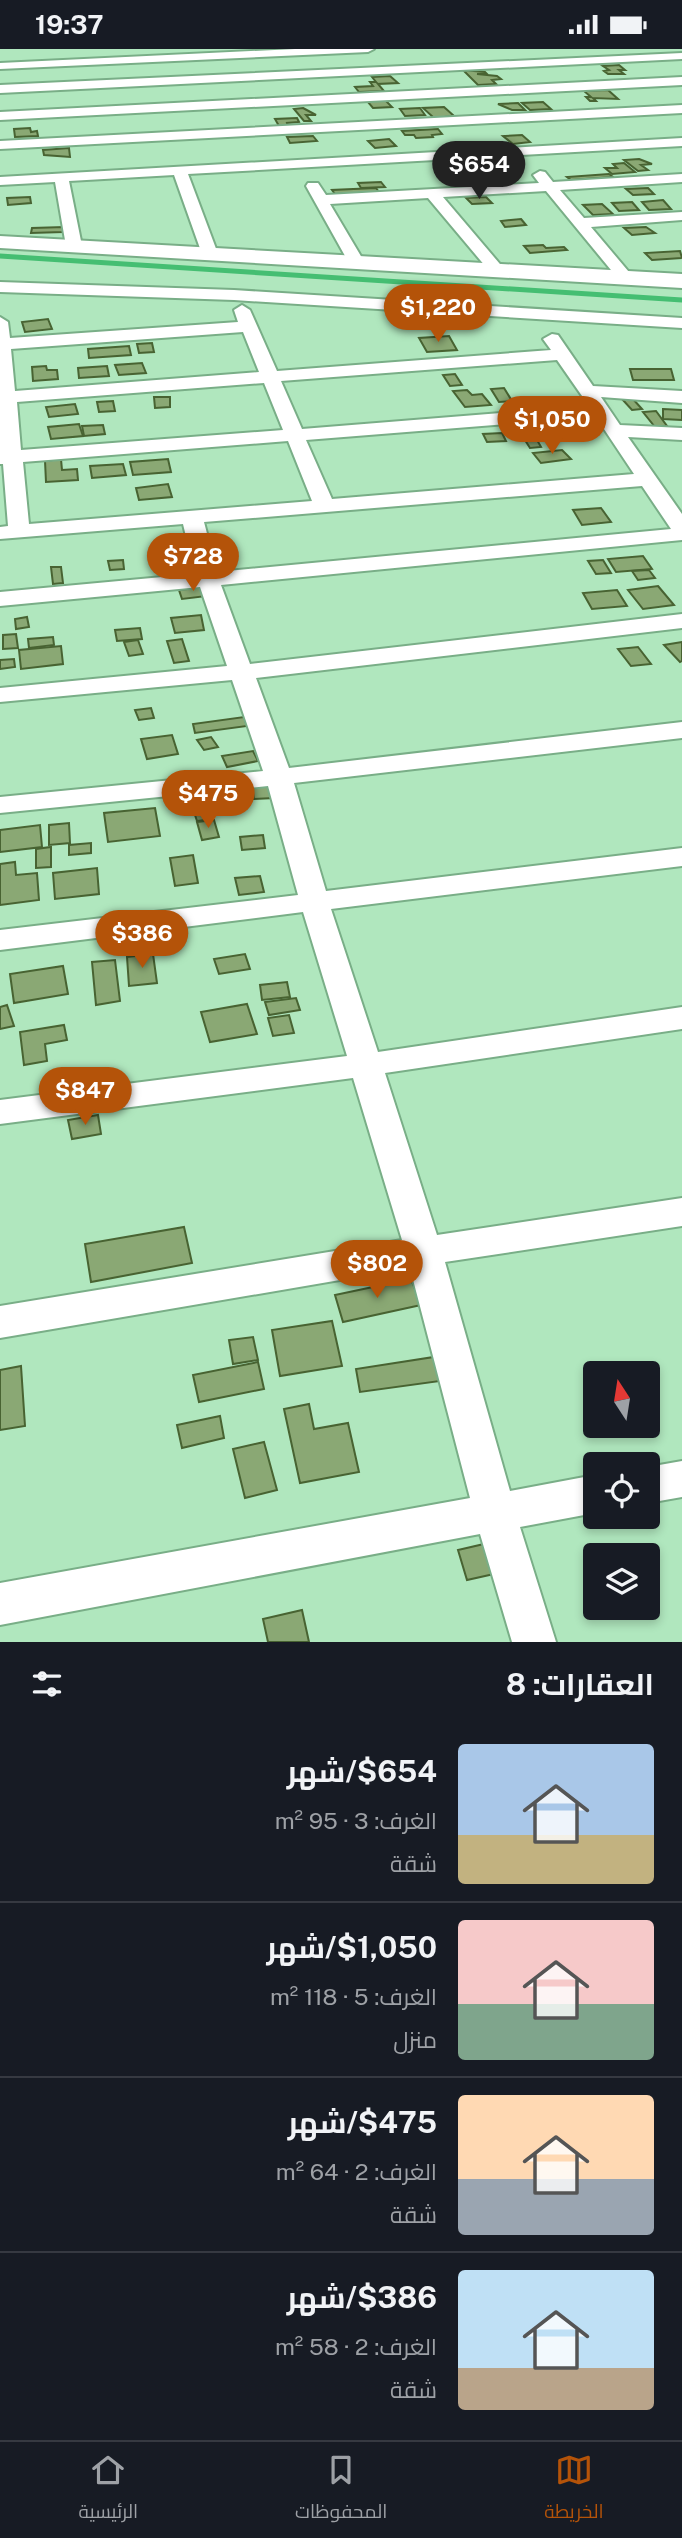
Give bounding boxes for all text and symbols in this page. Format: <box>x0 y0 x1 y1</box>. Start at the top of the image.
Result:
text: 19:37 <box>35 9 103 40</box>
pin: $654 <box>438 141 520 201</box>
text: $654 <box>448 150 510 177</box>
pin: $1,220 <box>381 285 495 344</box>
text: $1,220 <box>400 293 476 320</box>
pin: $1,050 <box>495 397 609 456</box>
text: $1,050 <box>513 405 591 432</box>
pin: $728 <box>152 533 234 593</box>
text: $728 <box>163 542 223 569</box>
pin: $475 <box>167 771 249 830</box>
text: $475 <box>178 779 238 806</box>
pin: $386 <box>101 911 183 970</box>
text: $386 <box>111 919 173 946</box>
pin: $847 <box>44 1067 126 1127</box>
text: $847 <box>55 1076 115 1103</box>
pin: $802 <box>336 1241 418 1300</box>
text: $802 <box>347 1249 407 1276</box>
north arrow <box>583 1361 660 1439</box>
map controls <box>583 1361 660 1620</box>
button: locate <box>583 1452 660 1529</box>
button: layers <box>583 1543 660 1620</box>
icon: filters <box>28 1665 66 1703</box>
text: العقارات: 8 <box>506 1666 654 1702</box>
text: $654/شهر <box>287 1753 437 1789</box>
icon: home <box>514 1772 598 1856</box>
text: الغرف: 3 · 95 m² <box>275 1807 437 1834</box>
text: شقة <box>390 1850 437 1877</box>
text: $1,050/شهر <box>266 1929 437 1965</box>
icon: home <box>514 1948 598 2032</box>
text: الغرف: 5 · 118 m² <box>270 1983 437 2010</box>
text: منزل <box>393 2026 437 2053</box>
text: $475/شهر <box>288 2104 437 2140</box>
icon: home <box>514 2123 598 2207</box>
text: الغرف: 2 · 64 m² <box>276 2158 437 2185</box>
text: شقة <box>390 2201 437 2228</box>
text: $386/شهر <box>287 2279 437 2315</box>
icon: home <box>514 2298 598 2382</box>
text: الغرف: 2 · 58 m² <box>275 2333 437 2360</box>
text: شقة <box>390 2376 437 2403</box>
tab: الرئيسية <box>78 2451 138 2529</box>
tab: المحفوظات <box>295 2451 387 2529</box>
tab: الخريطة <box>544 2451 604 2529</box>

